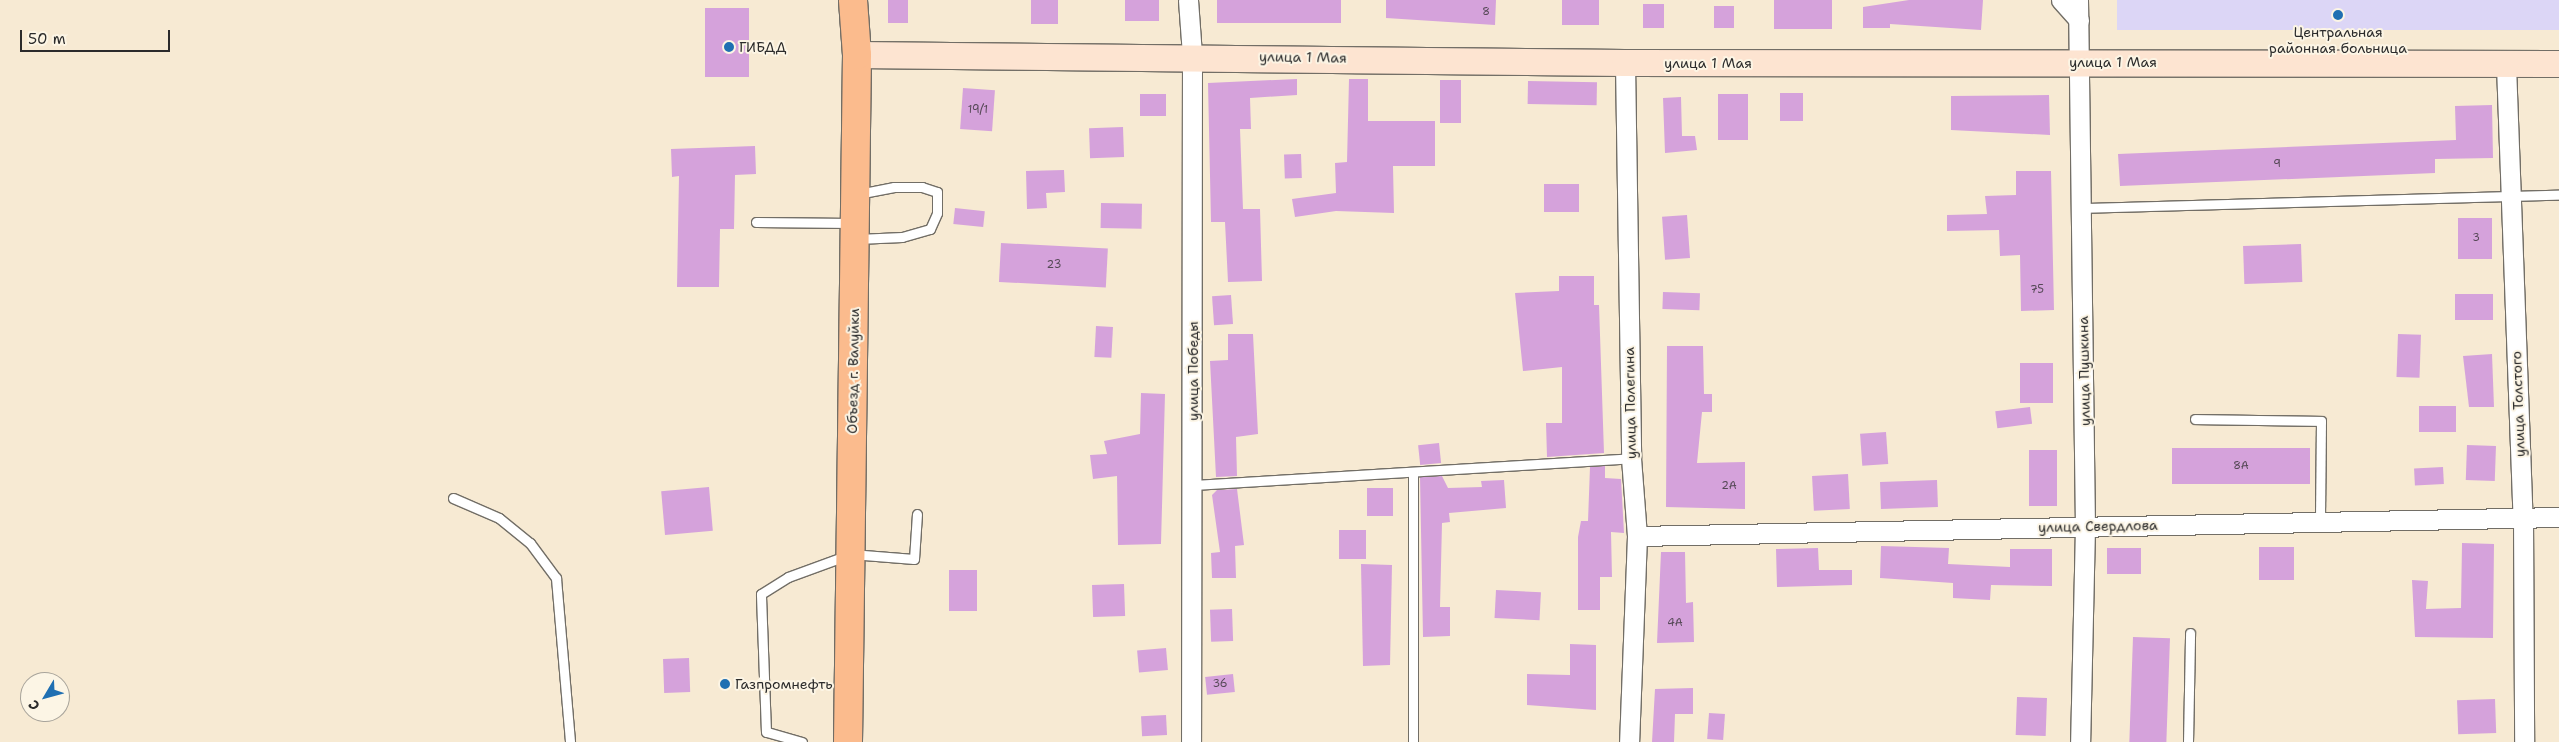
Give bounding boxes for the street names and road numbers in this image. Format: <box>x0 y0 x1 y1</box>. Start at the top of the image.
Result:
street label: улица 1 Мая <box>1259 48 1347 66</box>
street label: улица 1 Мая <box>2069 54 2157 70</box>
street label: улица 1 Мая <box>1664 55 1752 71</box>
street label: Объезд г. Валуйки <box>844 308 862 434</box>
street label: улица Пушкина <box>2075 316 2093 426</box>
street label: улица Победы <box>1185 321 1201 421</box>
street label: улица Полегина <box>1621 347 1639 459</box>
street label: улица Толстого <box>2508 351 2528 457</box>
street label: улица Свердлова <box>2038 517 2158 535</box>

